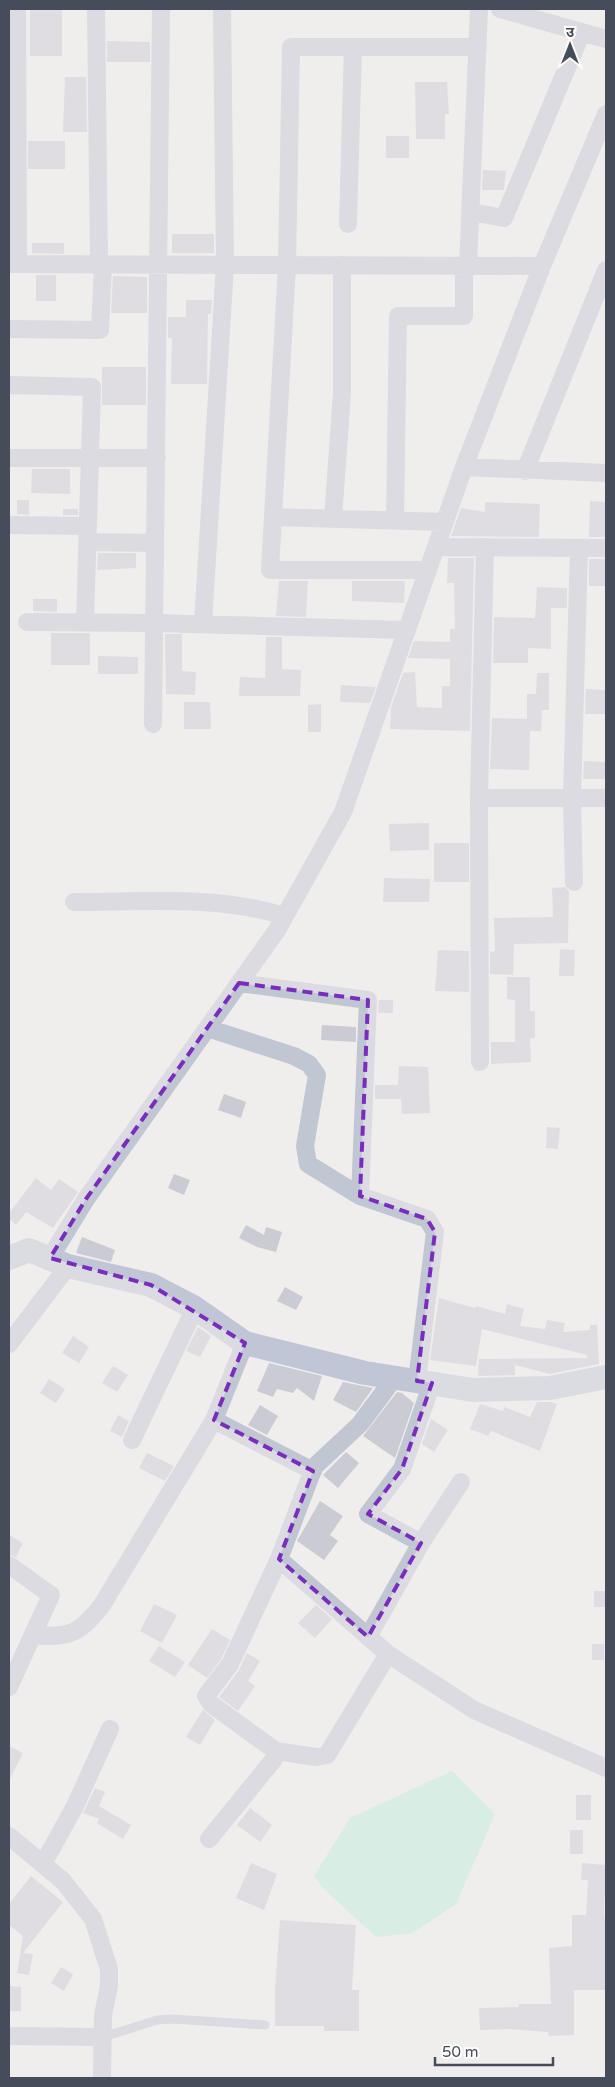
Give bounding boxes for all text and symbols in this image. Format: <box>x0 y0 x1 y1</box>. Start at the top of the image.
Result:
north arrow <box>545 20 595 70</box>
text: उ <box>566 24 575 41</box>
scale bar <box>435 2034 552 2066</box>
text: 50 m <box>442 2043 479 2061</box>

